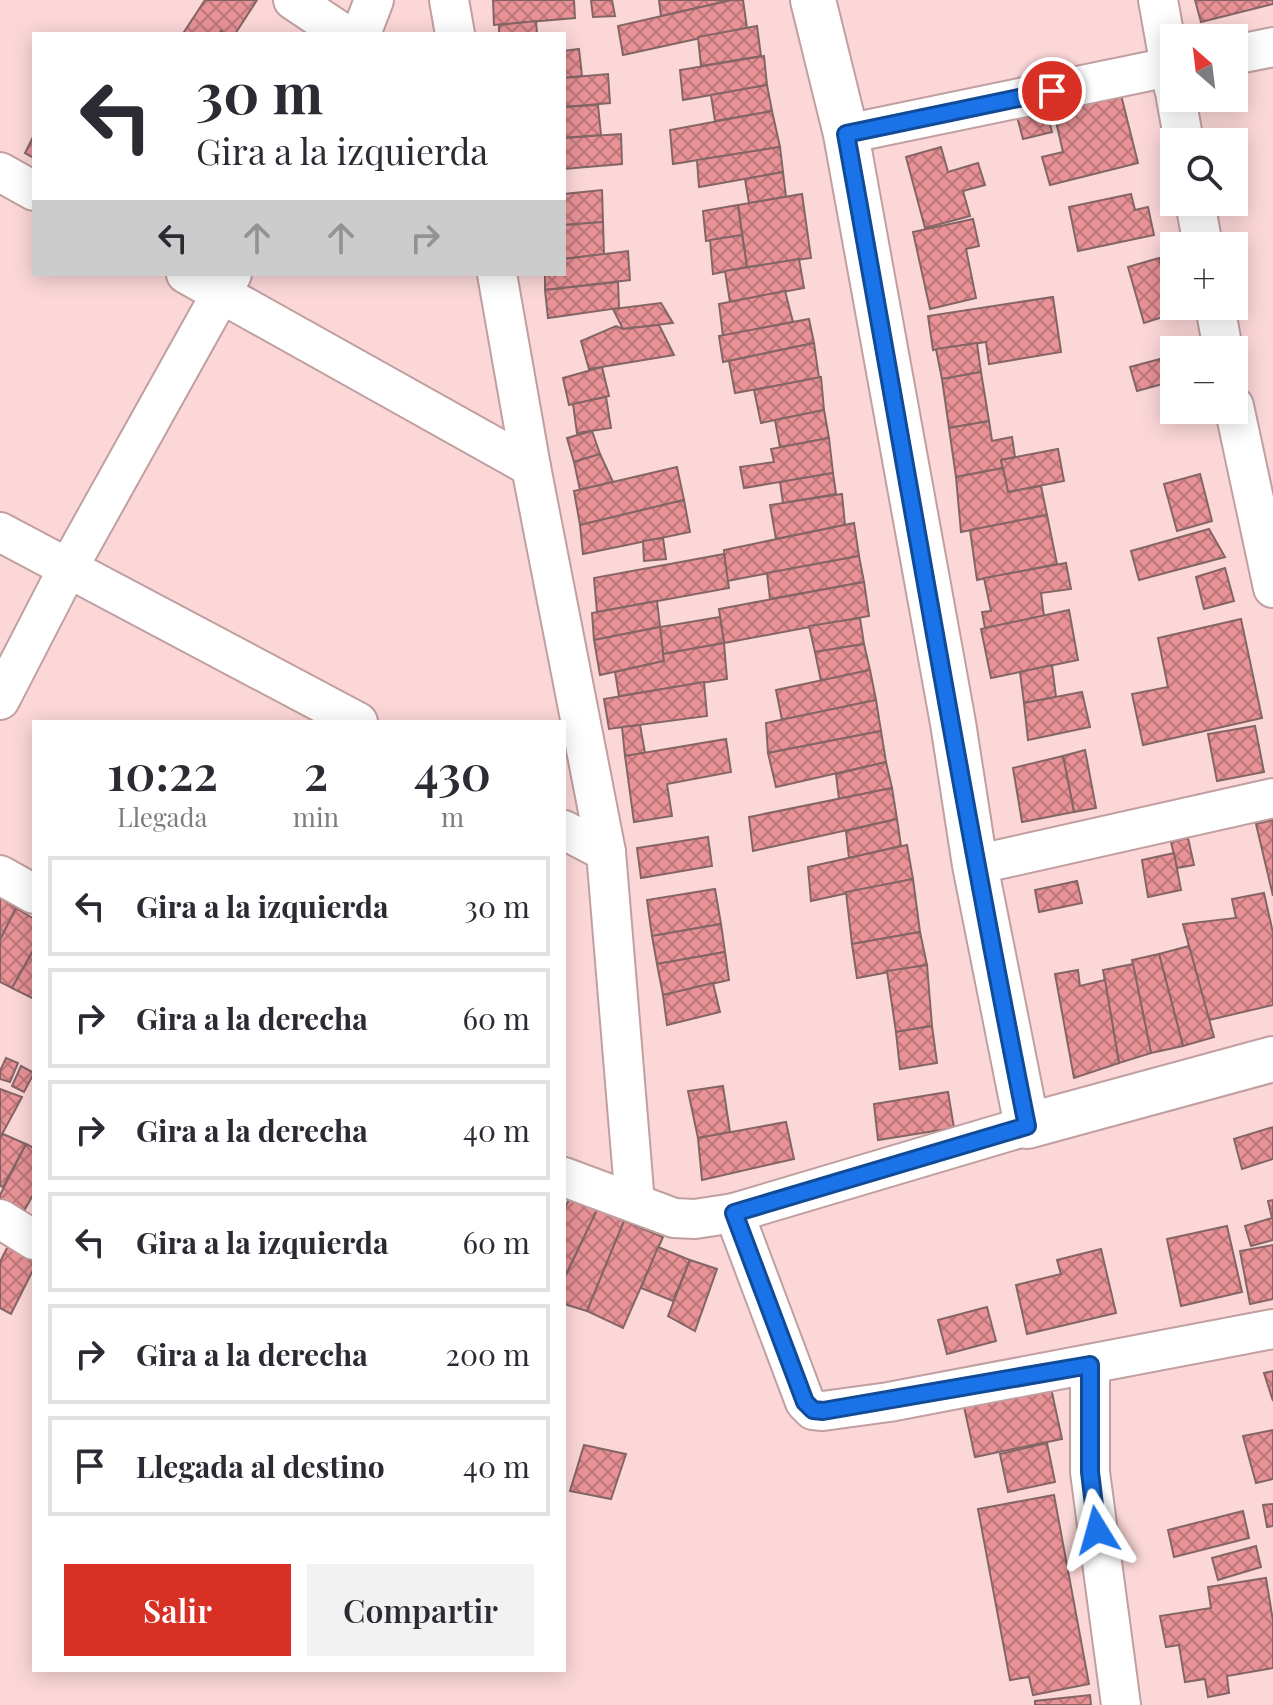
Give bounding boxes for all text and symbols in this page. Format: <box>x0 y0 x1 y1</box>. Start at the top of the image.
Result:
north arrow <box>1160 24 1248 112</box>
map controls <box>1160 24 1248 424</box>
text: 30 m <box>196 54 323 129</box>
pin <box>1018 57 1086 125</box>
icon: left <box>64 64 168 168</box>
icon: arrive <box>1030 69 1074 113</box>
text: Gira a la izquierda <box>196 126 488 174</box>
button: search <box>1160 128 1248 216</box>
icon: left <box>151 216 195 260</box>
icon: ahead <box>235 216 279 260</box>
icon: ahead <box>319 216 363 260</box>
icon: right <box>403 216 447 260</box>
button: + <box>1160 232 1248 320</box>
button: − <box>1160 336 1248 424</box>
text: 10:22 <box>107 739 218 803</box>
text: 2 <box>304 739 328 803</box>
text: 430 <box>414 739 491 803</box>
text: Llegada <box>117 799 207 834</box>
text: min <box>293 799 339 834</box>
text: m <box>441 799 464 834</box>
icon: left <box>68 884 112 928</box>
text: Gira a la izquierda <box>136 886 389 926</box>
text: 30 m <box>464 886 530 926</box>
icon: right <box>68 996 112 1040</box>
text: Gira a la derecha <box>136 998 368 1038</box>
text: 60 m <box>462 998 530 1038</box>
icon: right <box>68 1108 112 1152</box>
text: Gira a la derecha <box>136 1110 368 1150</box>
text: 40 m <box>463 1110 530 1150</box>
icon: left <box>68 1220 112 1264</box>
text: Gira a la izquierda <box>136 1222 389 1262</box>
text: 60 m <box>462 1222 530 1262</box>
icon: right <box>68 1332 112 1376</box>
text: Gira a la derecha <box>136 1334 368 1374</box>
text: 200 m <box>446 1334 530 1374</box>
icon: arrive <box>68 1444 112 1488</box>
text: Llegada al destino <box>136 1446 385 1486</box>
text: 40 m <box>463 1446 530 1486</box>
position arrow <box>1055 1488 1139 1572</box>
button: Salir <box>64 1564 291 1656</box>
button: Compartir <box>307 1564 534 1656</box>

